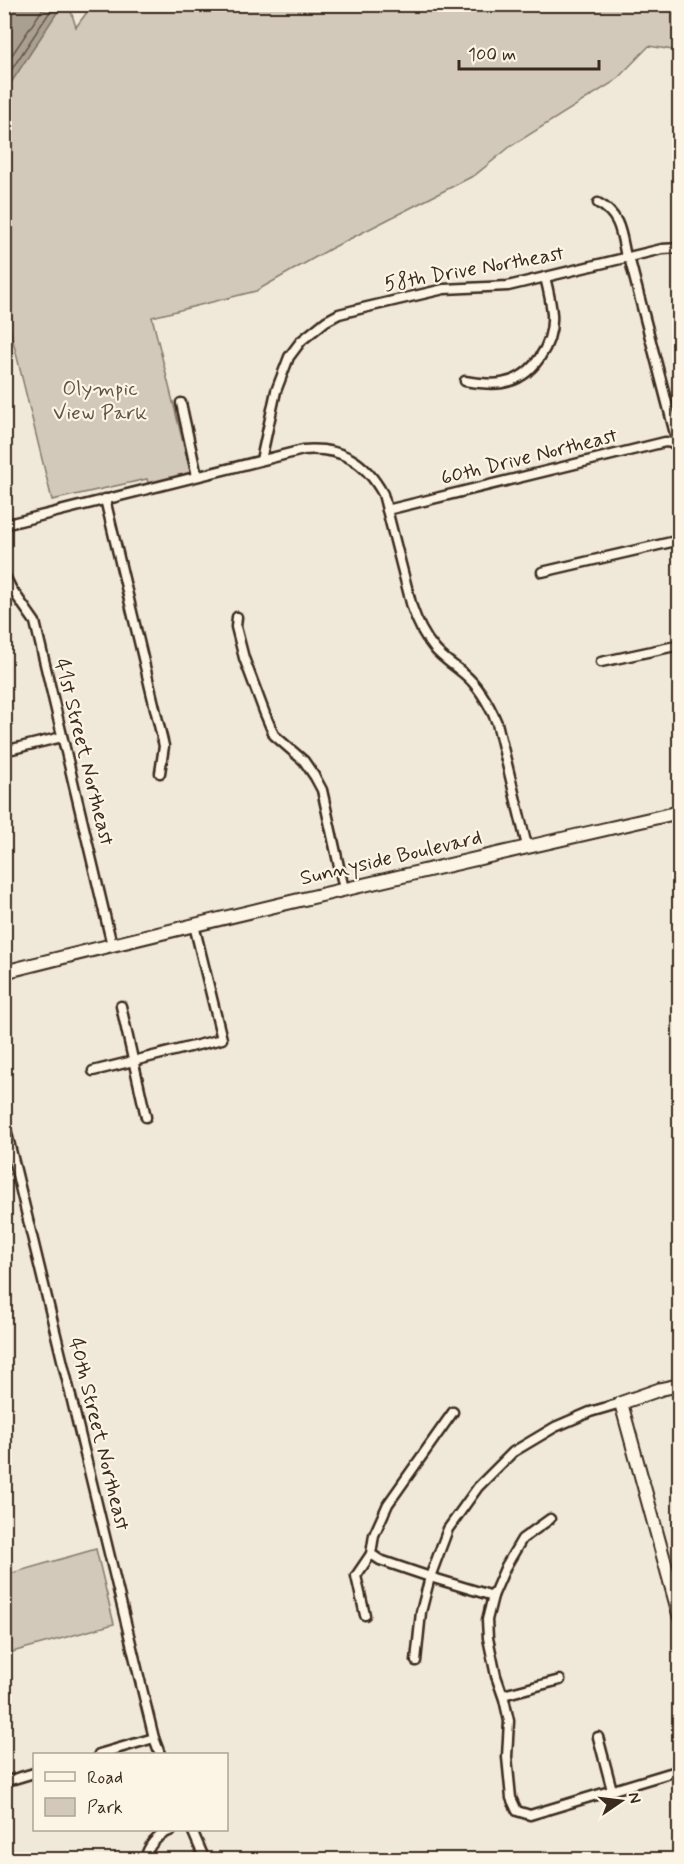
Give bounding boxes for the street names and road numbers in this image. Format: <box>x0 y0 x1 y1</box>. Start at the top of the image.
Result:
street label: 58th Drive Northeast <box>382 239 567 299</box>
street label: 60th Drive Northeast <box>438 421 621 492</box>
street label: 41st Street Northeast <box>47 656 121 849</box>
street label: Sunnyside Boulevard <box>297 823 485 893</box>
street label: 40th Street Northeast <box>61 1335 137 1534</box>

